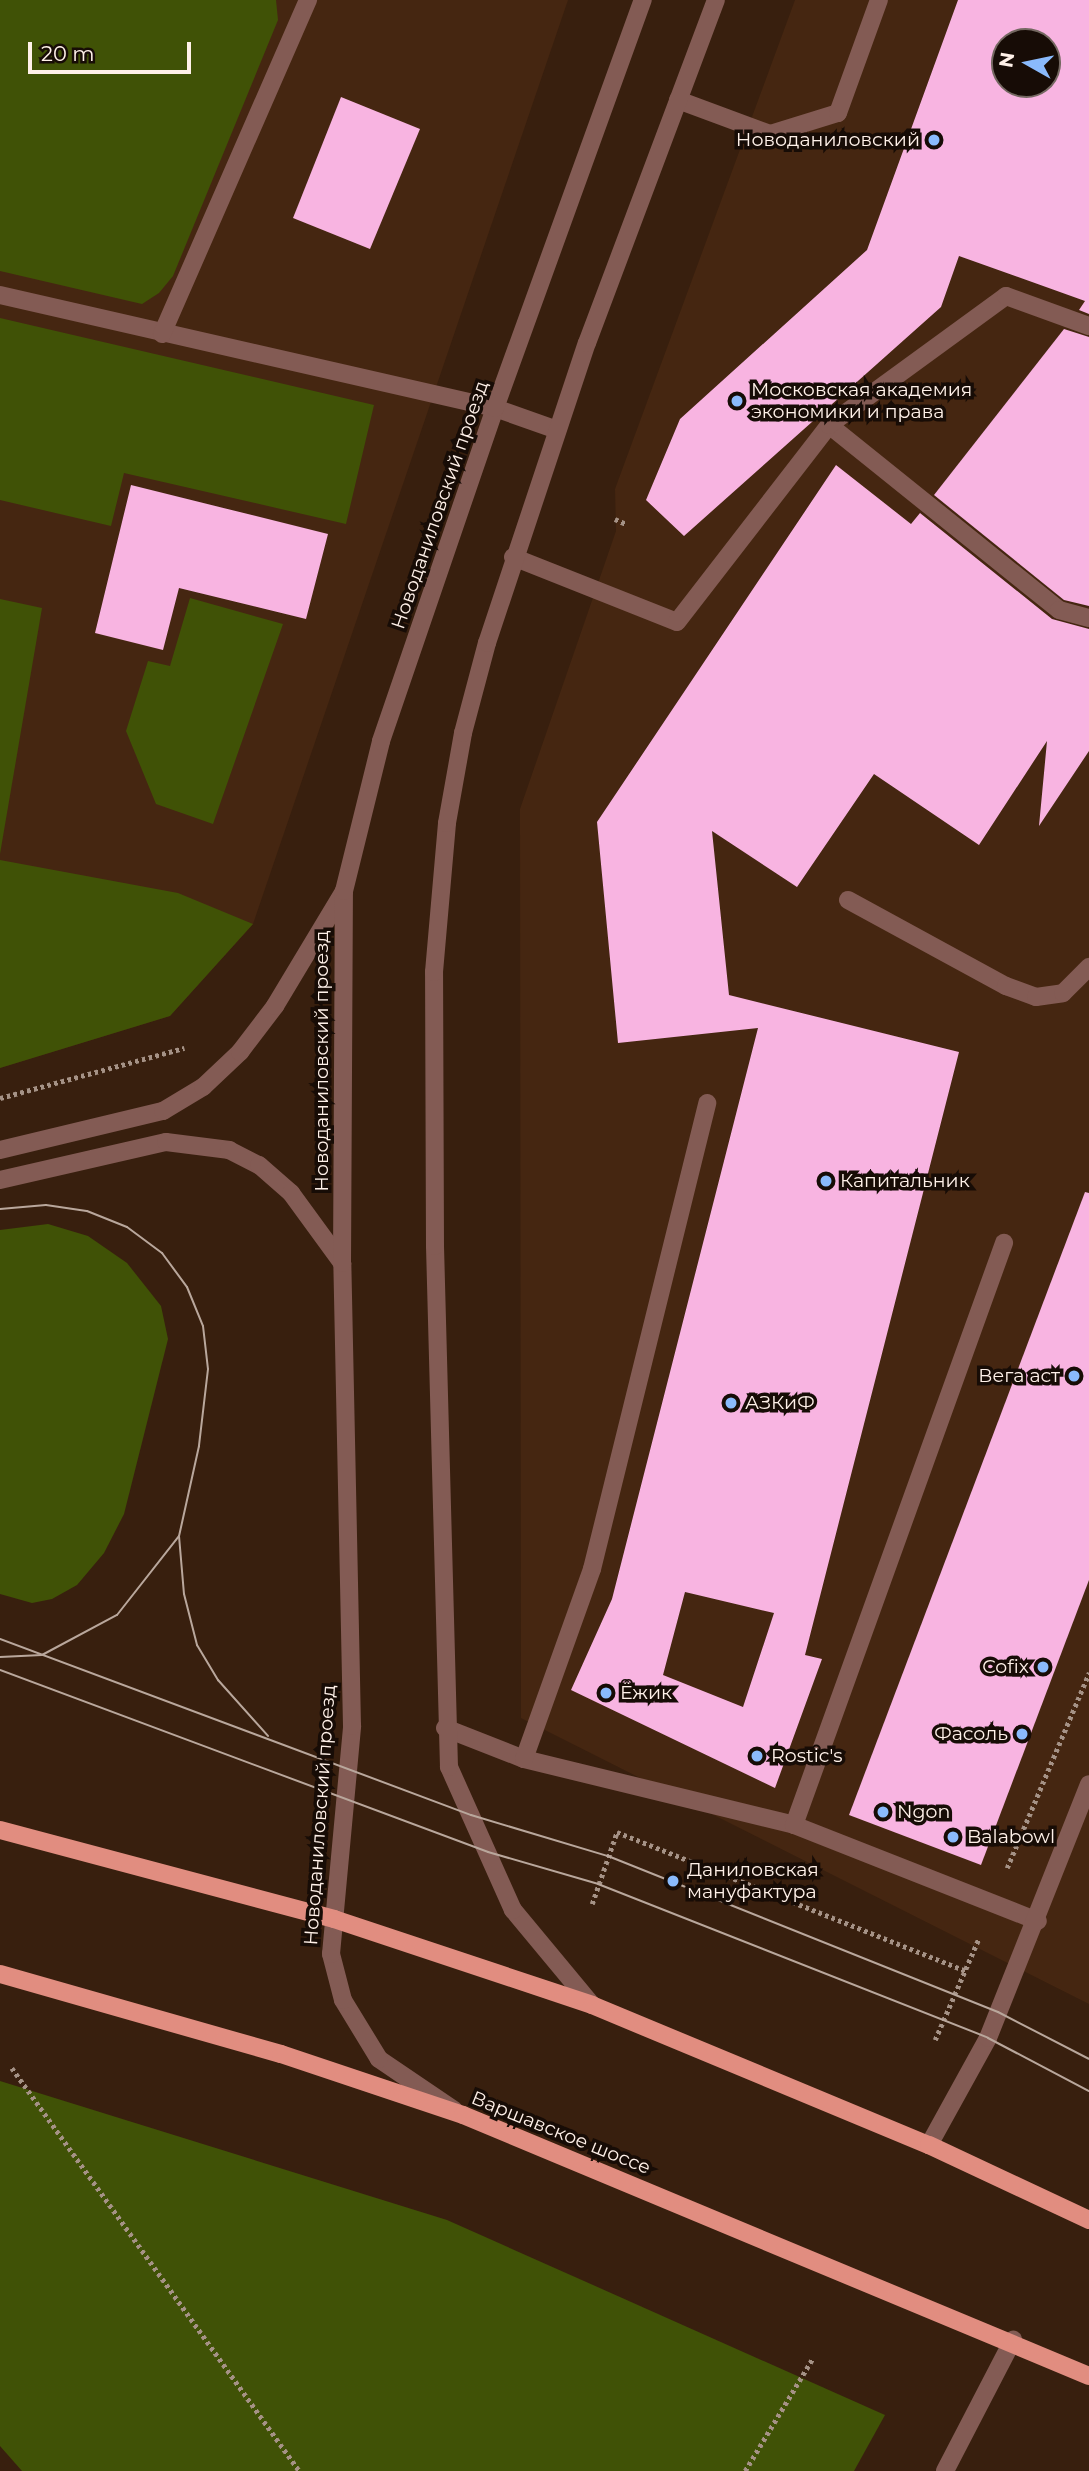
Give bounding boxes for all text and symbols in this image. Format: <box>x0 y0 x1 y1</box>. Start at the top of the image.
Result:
scale bar <box>32 28 194 72</box>
north arrow <box>991 28 1061 98</box>
text: 20 m <box>41 41 95 66</box>
text: N <box>994 51 1019 69</box>
place label: Новоданиловский <box>736 129 920 151</box>
marker: Новоданиловский <box>926 132 942 148</box>
street label: Новоданиловский проезд <box>387 378 493 632</box>
place label: Московская академия экономики и права <box>751 379 972 423</box>
marker: Московская академия экономики и права <box>729 393 745 409</box>
street label: Новоданиловский проезд <box>311 930 333 1192</box>
place label: Капитальник <box>840 1170 970 1192</box>
marker: Капитальник <box>818 1173 834 1189</box>
place label: Вега аст <box>978 1365 1060 1387</box>
marker: Вега аст <box>1066 1368 1082 1384</box>
place label: АЗКиФ <box>745 1392 815 1414</box>
marker: АЗКиФ <box>723 1395 739 1411</box>
place label: Cofix <box>982 1656 1029 1678</box>
marker: Cofix <box>1035 1659 1051 1675</box>
place label: Ёжик <box>620 1682 672 1704</box>
street label: Новоданиловский проезд <box>300 1684 340 1946</box>
marker: Ёжик <box>598 1685 614 1701</box>
place label: Фасоль <box>934 1723 1008 1745</box>
marker: Фасоль <box>1014 1726 1030 1742</box>
place label: Rostic's <box>771 1745 843 1767</box>
marker: Rostic's <box>749 1748 765 1764</box>
place label: Ngon <box>897 1801 950 1823</box>
marker: Ngon <box>875 1804 891 1820</box>
place label: Balabowl <box>967 1826 1055 1848</box>
marker: Balabowl <box>945 1829 961 1845</box>
place label: Даниловская мануфактура <box>687 1859 819 1903</box>
marker: Даниловская мануфактура <box>665 1873 681 1889</box>
street label: Варшавское шоссе <box>468 2087 654 2179</box>

